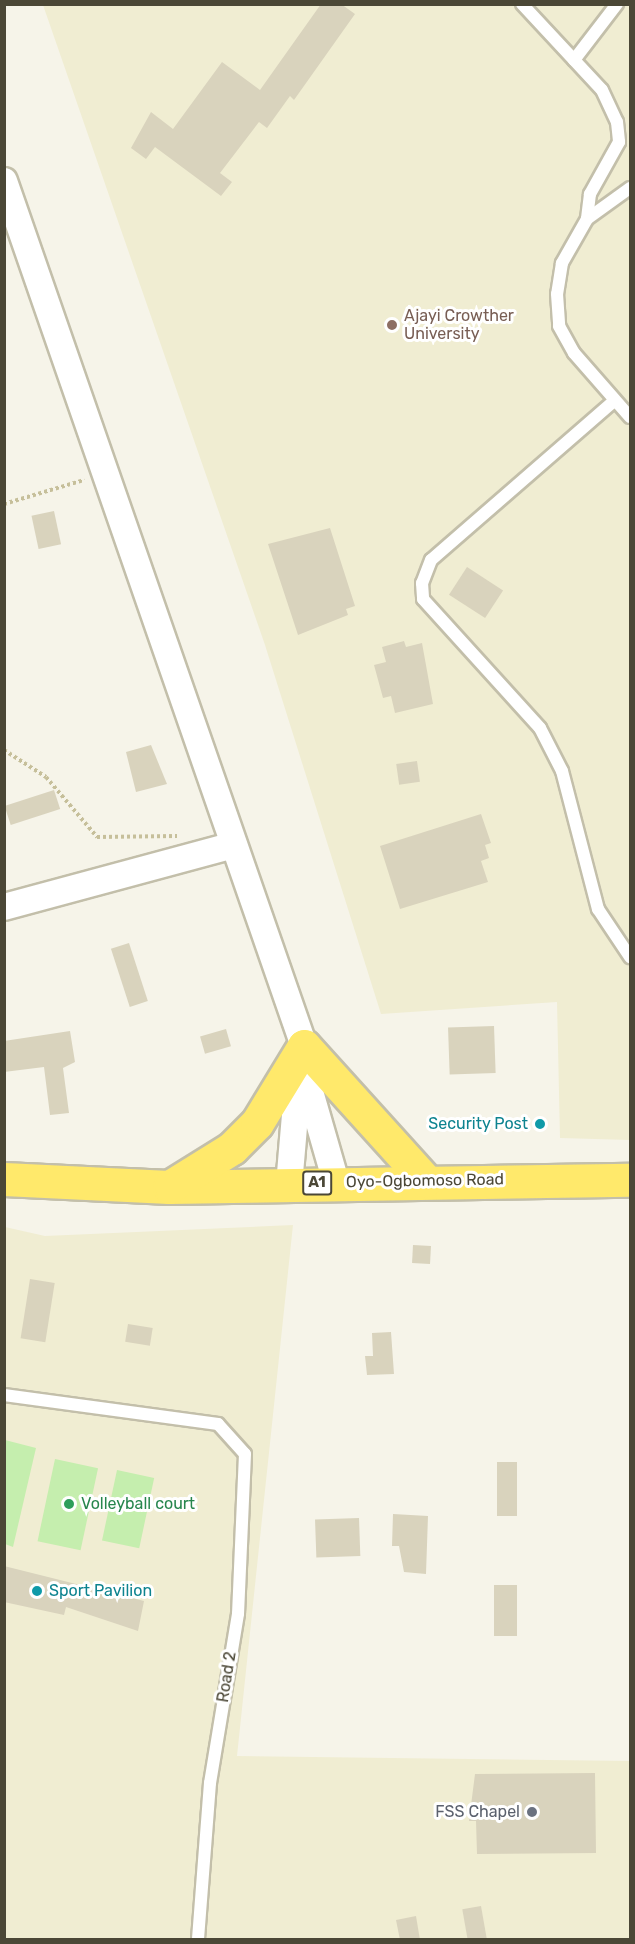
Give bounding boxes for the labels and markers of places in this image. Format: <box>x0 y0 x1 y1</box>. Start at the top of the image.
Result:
place label: Ajayi Crowther University <box>404 306 514 344</box>
marker: Ajayi Crowther University <box>385 318 399 332</box>
place label: Security Post <box>428 1114 528 1134</box>
marker: Security Post <box>533 1117 547 1131</box>
place label: Volleyball court <box>81 1494 195 1514</box>
marker: Volleyball court <box>62 1497 76 1511</box>
place label: Sport Pavilion <box>49 1581 152 1601</box>
marker: Sport Pavilion <box>30 1584 44 1598</box>
place label: FSS Chapel <box>435 1802 520 1822</box>
marker: FSS Chapel <box>525 1805 539 1819</box>

